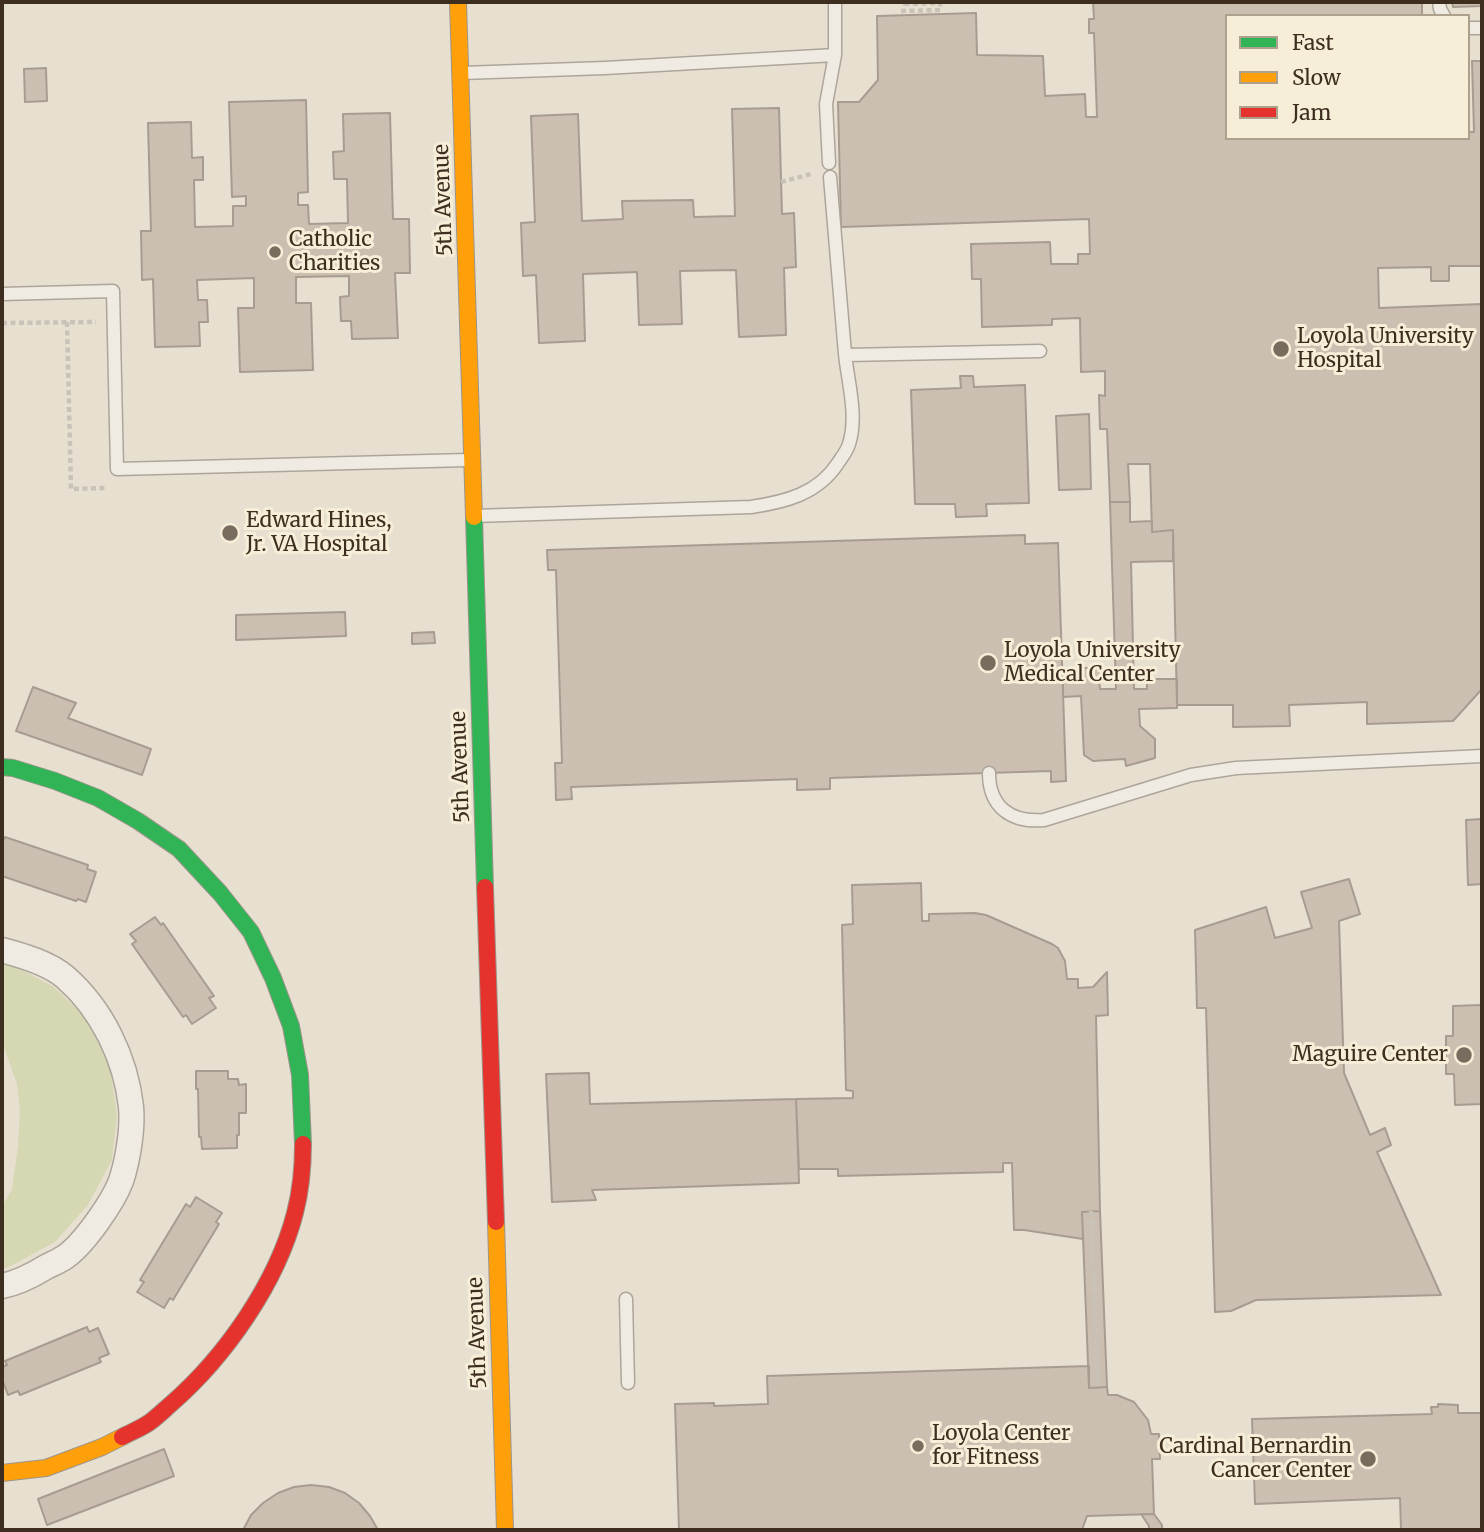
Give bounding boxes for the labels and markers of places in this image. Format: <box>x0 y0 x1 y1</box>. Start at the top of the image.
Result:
place label: Catholic Charities <box>289 227 380 277</box>
marker: Catholic Charities <box>267 244 283 260</box>
place label: Loyola University Hospital <box>1297 324 1474 374</box>
marker: Loyola University Hospital <box>1271 339 1291 359</box>
place label: Edward Hines, Jr. VA Hospital <box>246 508 392 558</box>
marker: Edward Hines, Jr. VA Hospital <box>220 523 240 543</box>
place label: Loyola University Medical Center <box>1004 638 1181 688</box>
marker: Loyola University Medical Center <box>978 653 998 673</box>
place label: Maguire Center <box>1292 1042 1448 1068</box>
marker: Maguire Center <box>1454 1045 1474 1065</box>
place label: Loyola Center for Fitness <box>932 1421 1070 1471</box>
place label: Cardinal Bernardin Cancer Center <box>1159 1434 1352 1484</box>
marker: Loyola Center for Fitness <box>910 1438 926 1454</box>
marker: Cardinal Bernardin Cancer Center <box>1358 1449 1378 1469</box>

